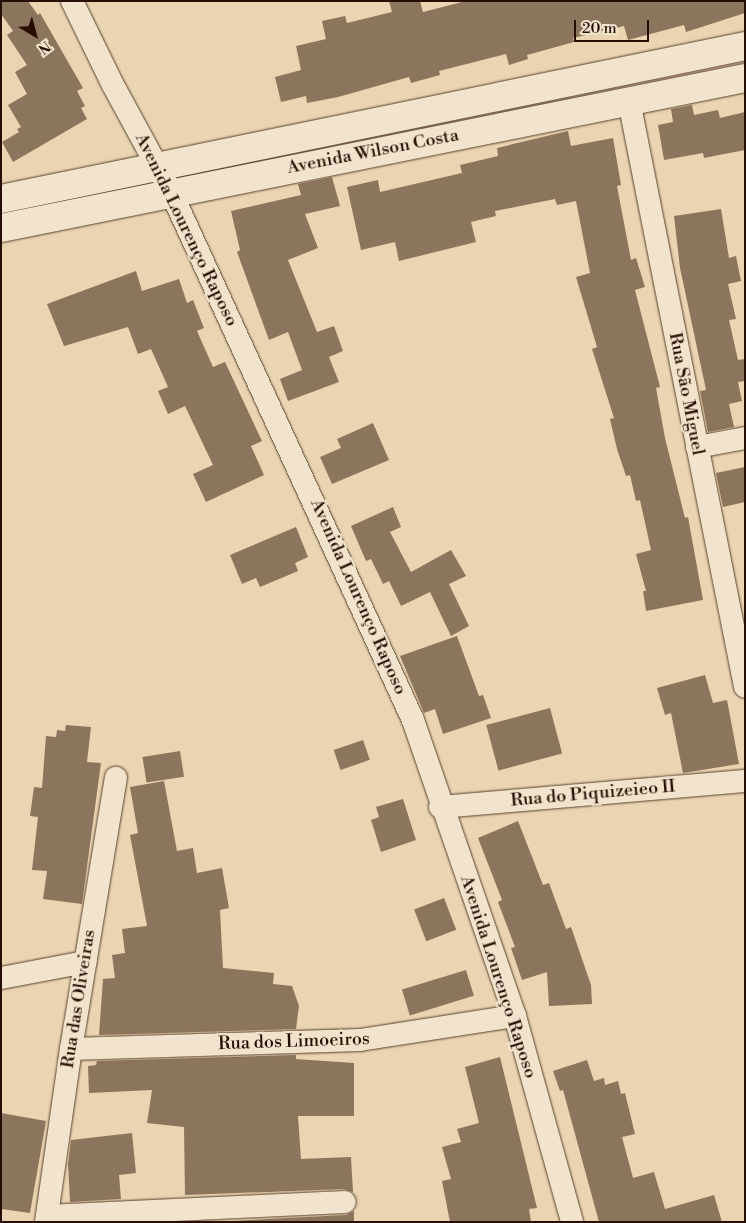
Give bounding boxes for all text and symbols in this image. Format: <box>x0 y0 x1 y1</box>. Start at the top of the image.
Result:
north arrow <box>10 10 60 60</box>
scale bar <box>576 10 651 42</box>
text: 20 m <box>582 19 617 38</box>
text: N <box>34 36 54 57</box>
street label: Avenida Wilson Costa <box>285 125 461 179</box>
street label: Avenida Lourenço Raposo <box>130 130 242 330</box>
street label: Rua São Miguel <box>664 331 708 457</box>
street label: Avenida Lourenço Raposo <box>305 496 411 698</box>
street label: Rua do Piquizeieo II <box>510 776 676 812</box>
street label: Avenida Lourenço Raposo <box>455 873 541 1081</box>
street label: Rua das Oliveiras <box>57 928 101 1070</box>
street label: Rua dos Limoeiros <box>218 1029 370 1055</box>

